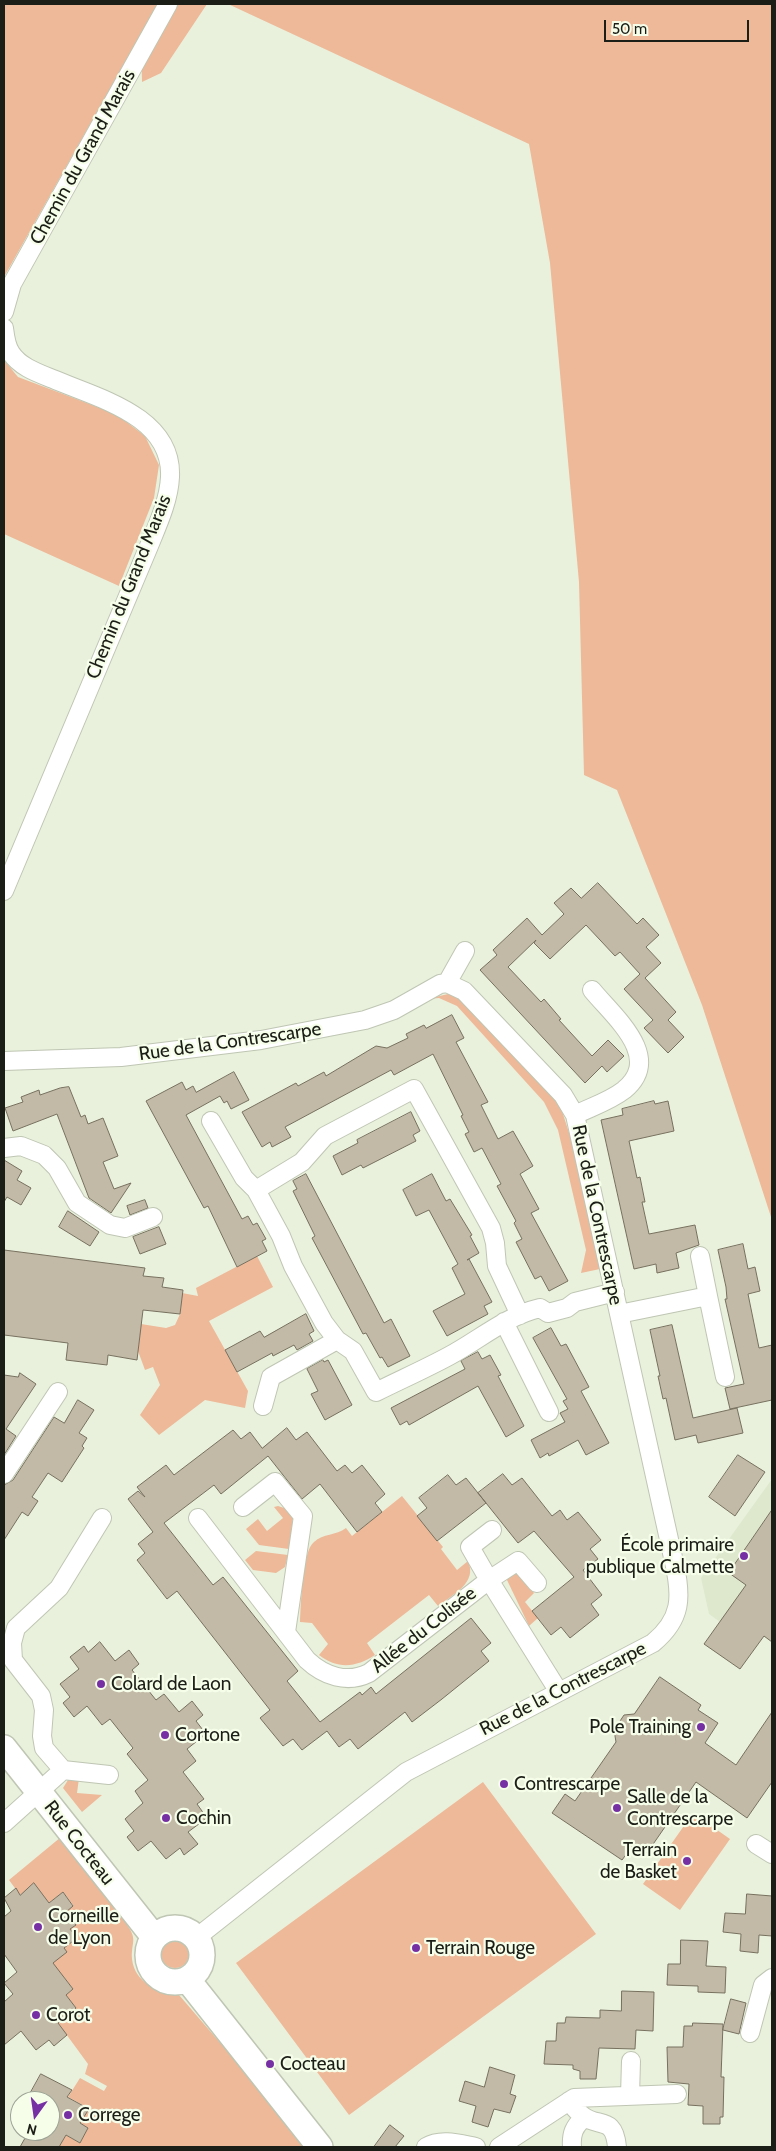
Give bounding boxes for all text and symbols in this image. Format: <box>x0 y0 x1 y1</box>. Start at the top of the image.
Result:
scale bar <box>606 10 751 42</box>
text: 50 m <box>612 20 647 38</box>
street label: Chemin du Grand Marais <box>25 66 141 248</box>
street label: Chemin du Grand Marais <box>82 492 176 682</box>
street label: Rue de la Contrescarpe <box>137 1018 323 1066</box>
street label: Rue de la Contrescarpe <box>567 1123 627 1307</box>
place label: École primaire publique Calmette <box>586 1534 734 1578</box>
marker: École primaire publique Calmette <box>738 1550 750 1562</box>
street label: Allée du Colisée <box>367 1582 481 1678</box>
street label: Rue de la Contrescarpe <box>476 1637 650 1741</box>
place label: Colard de Laon <box>111 1673 231 1695</box>
marker: Colard de Laon <box>95 1678 107 1690</box>
place label: Pole Training <box>589 1716 691 1738</box>
marker: Pole Training <box>695 1721 707 1733</box>
place label: Cortone <box>175 1724 240 1746</box>
marker: Cortone <box>159 1729 171 1741</box>
place label: Contrescarpe <box>514 1773 620 1795</box>
marker: Contrescarpe <box>498 1778 510 1790</box>
place label: Salle de la Contrescarpe <box>627 1786 733 1830</box>
street label: Rue Cocteau <box>39 1796 119 1890</box>
marker: Salle de la Contrescarpe <box>611 1802 623 1814</box>
place label: Cochin <box>176 1807 231 1829</box>
marker: Cochin <box>160 1812 172 1824</box>
place label: Terrain de Basket <box>600 1839 677 1883</box>
marker: Terrain de Basket <box>681 1855 693 1867</box>
place label: Corneille de Lyon <box>48 1905 119 1949</box>
marker: Corneille de Lyon <box>32 1921 44 1933</box>
place label: Terrain Rouge <box>426 1937 535 1959</box>
marker: Terrain Rouge <box>410 1942 422 1954</box>
place label: Corot <box>46 2004 90 2026</box>
marker: Corot <box>30 2009 42 2021</box>
place label: Cocteau <box>280 2053 346 2075</box>
marker: Cocteau <box>264 2058 276 2070</box>
north arrow <box>10 2091 60 2141</box>
place label: Correge <box>78 2104 141 2126</box>
marker: Correge <box>62 2109 74 2121</box>
text: N <box>25 2120 39 2140</box>

